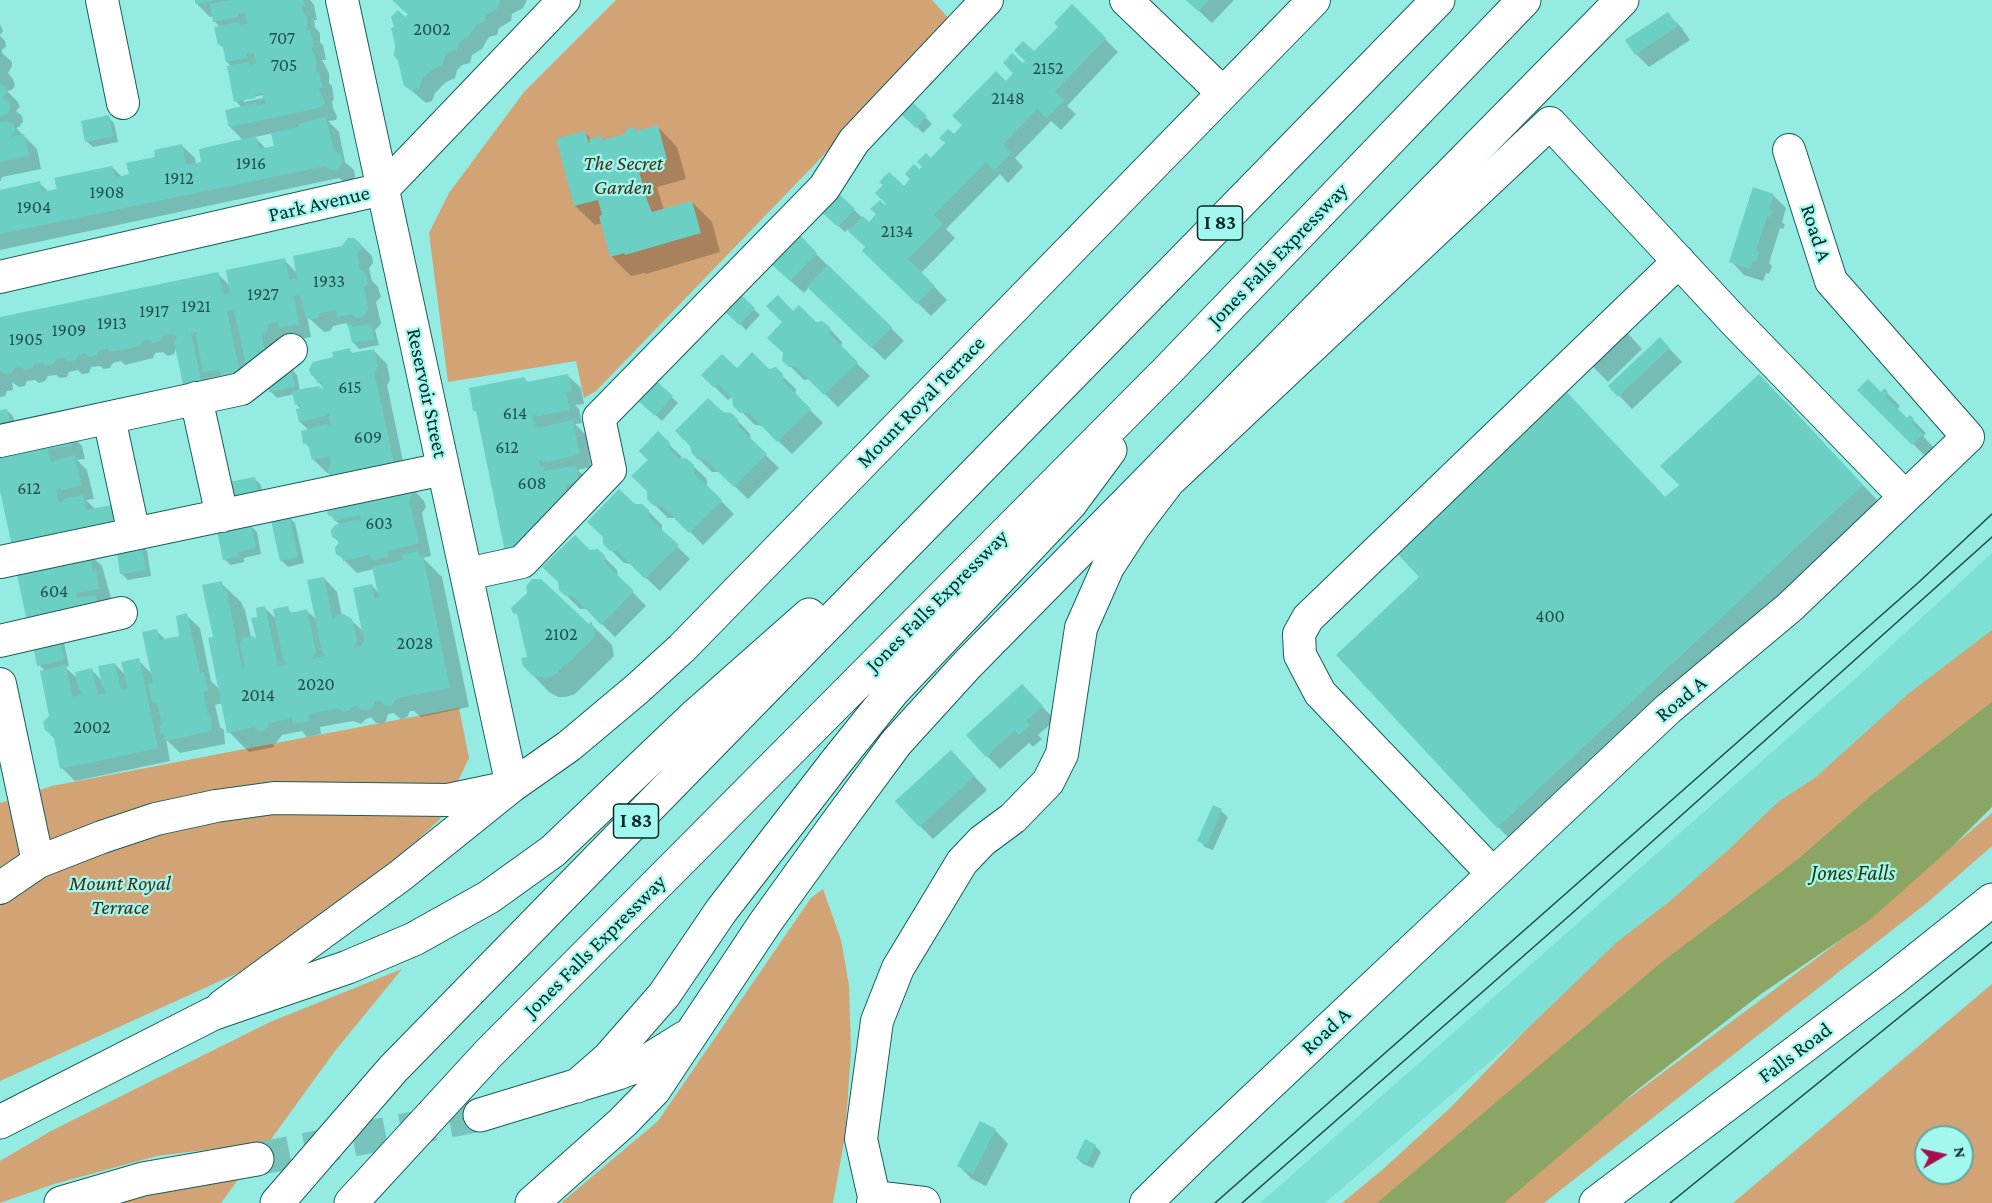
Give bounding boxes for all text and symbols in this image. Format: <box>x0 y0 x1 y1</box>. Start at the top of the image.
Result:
house number: 2002 <box>413 18 451 40</box>
house number: 707 <box>269 27 295 49</box>
house number: 705 <box>271 54 297 76</box>
house number: 2152 <box>1032 57 1064 79</box>
house number: 2148 <box>991 87 1025 109</box>
park label: The Secret Garden <box>583 151 663 201</box>
house number: 1916 <box>236 152 266 174</box>
house number: 1912 <box>164 167 194 189</box>
street label: Jones Falls Expressway <box>1202 177 1354 333</box>
street label: Park Avenue <box>266 180 372 228</box>
house number: 1908 <box>90 181 124 203</box>
house number: 1904 <box>17 196 51 218</box>
street label: Road A <box>1795 201 1837 265</box>
road number: I 83 <box>1198 206 1242 240</box>
house number: 2134 <box>881 220 913 242</box>
house number: 1933 <box>313 270 345 292</box>
house number: 1927 <box>247 283 279 305</box>
house number: 1921 <box>181 295 211 317</box>
house number: 1917 <box>139 300 169 322</box>
house number: 1913 <box>97 312 127 334</box>
house number: 1909 <box>52 319 86 341</box>
street label: Reservoir Street <box>401 326 453 460</box>
house number: 1905 <box>9 328 43 350</box>
street label: Mount Royal Terrace <box>852 331 990 473</box>
house number: 615 <box>338 376 362 398</box>
house number: 614 <box>503 402 527 424</box>
house number: 609 <box>354 426 382 448</box>
house number: 612 <box>495 436 519 458</box>
house number: 608 <box>517 472 547 494</box>
house number: 612 <box>17 477 41 499</box>
house number: 603 <box>365 512 393 534</box>
street label: Jones Falls Expressway <box>860 524 1014 678</box>
house number: 604 <box>40 580 68 602</box>
house number: 400 <box>1535 605 1565 627</box>
house number: 2102 <box>544 623 578 645</box>
house number: 2028 <box>397 632 433 654</box>
street label: Road A <box>1651 671 1711 727</box>
house number: 2020 <box>297 673 335 695</box>
house number: 2014 <box>241 684 275 706</box>
house number: 2002 <box>73 716 111 738</box>
road number: I 83 <box>614 804 658 838</box>
water label: Jones Falls <box>1811 860 1895 886</box>
street label: Jones Falls Expressway <box>518 869 672 1023</box>
park label: Mount Royal Terrace <box>69 871 171 921</box>
street label: Road A <box>1296 1002 1356 1060</box>
street label: Falls Road <box>1753 1017 1837 1089</box>
north arrow <box>1914 1125 1974 1185</box>
text: N <box>1951 1146 1970 1159</box>

